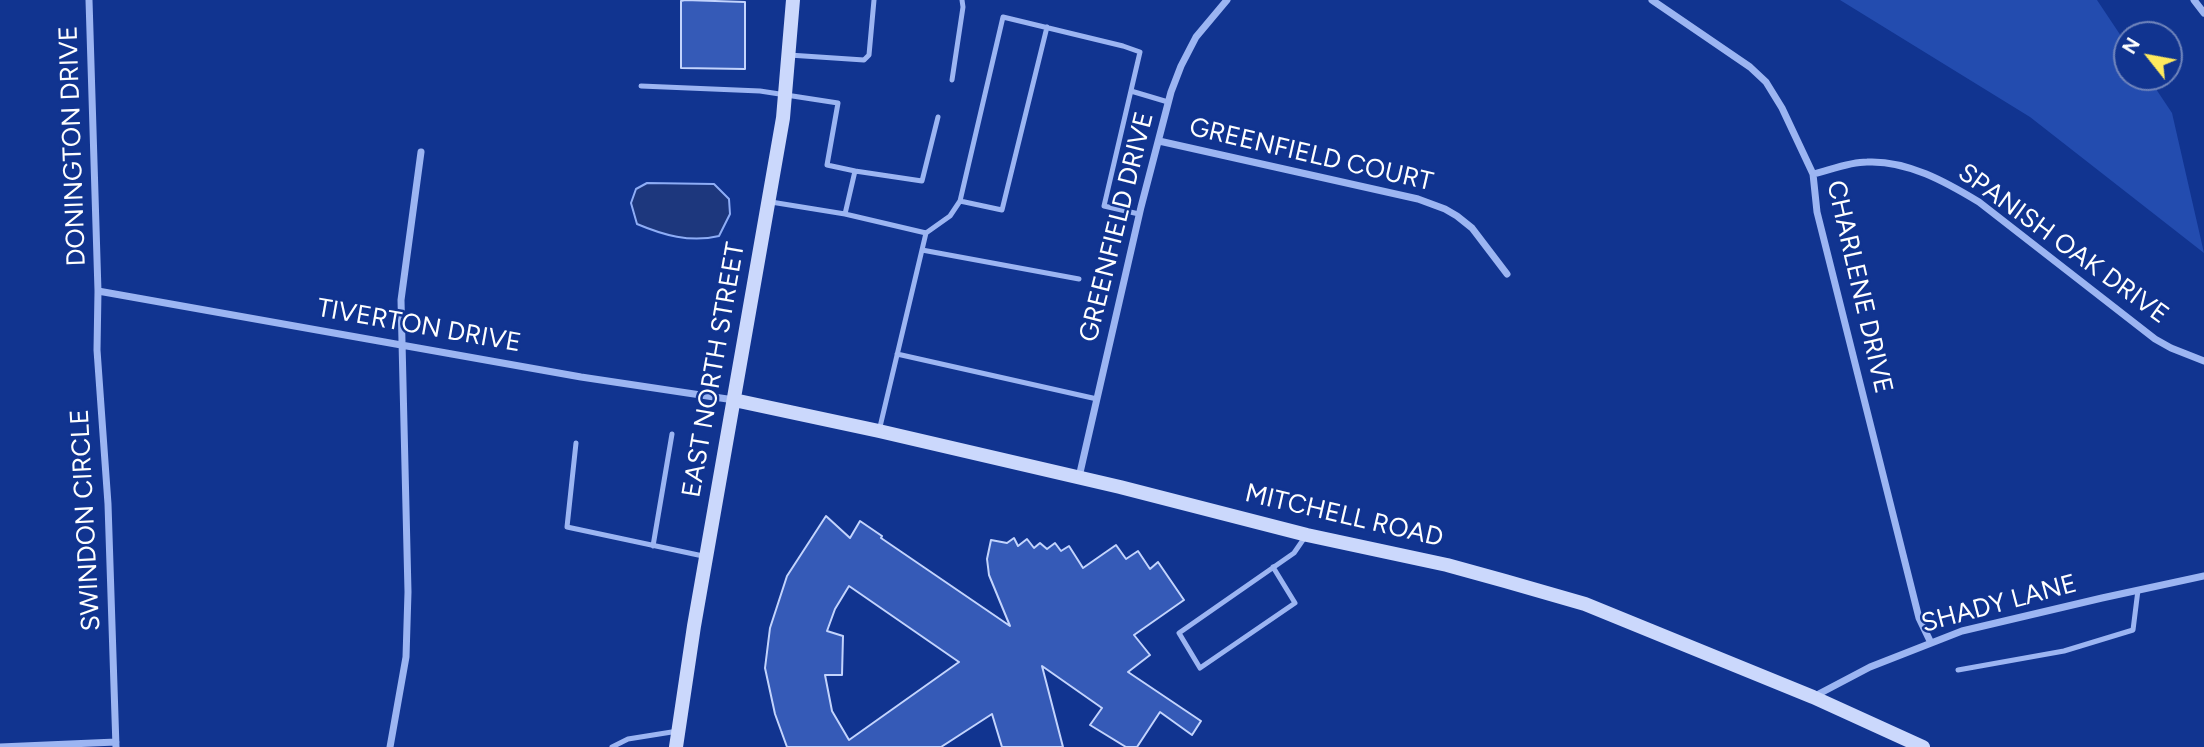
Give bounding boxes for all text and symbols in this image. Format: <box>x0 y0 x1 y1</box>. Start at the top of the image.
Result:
north arrow <box>2113 21 2183 91</box>
street label: DONINGTON DRIVE <box>53 25 93 267</box>
text: N <box>2118 34 2145 58</box>
street label: GREENFIELD DRIVE <box>1073 109 1161 345</box>
street label: GREENFIELD COURT <box>1186 112 1436 198</box>
street label: SPANISH OAK DRIVE <box>1952 157 2174 331</box>
street label: CHARLENE DRIVE <box>1819 177 1899 397</box>
street label: EAST NORTH STREET <box>676 240 752 500</box>
street label: TIVERTON DRIVE <box>315 293 523 359</box>
street label: SWINDON CIRCLE <box>65 408 107 632</box>
street label: MITCHELL ROAD <box>1242 478 1446 554</box>
street label: SHADY LANE <box>1918 568 2080 640</box>

